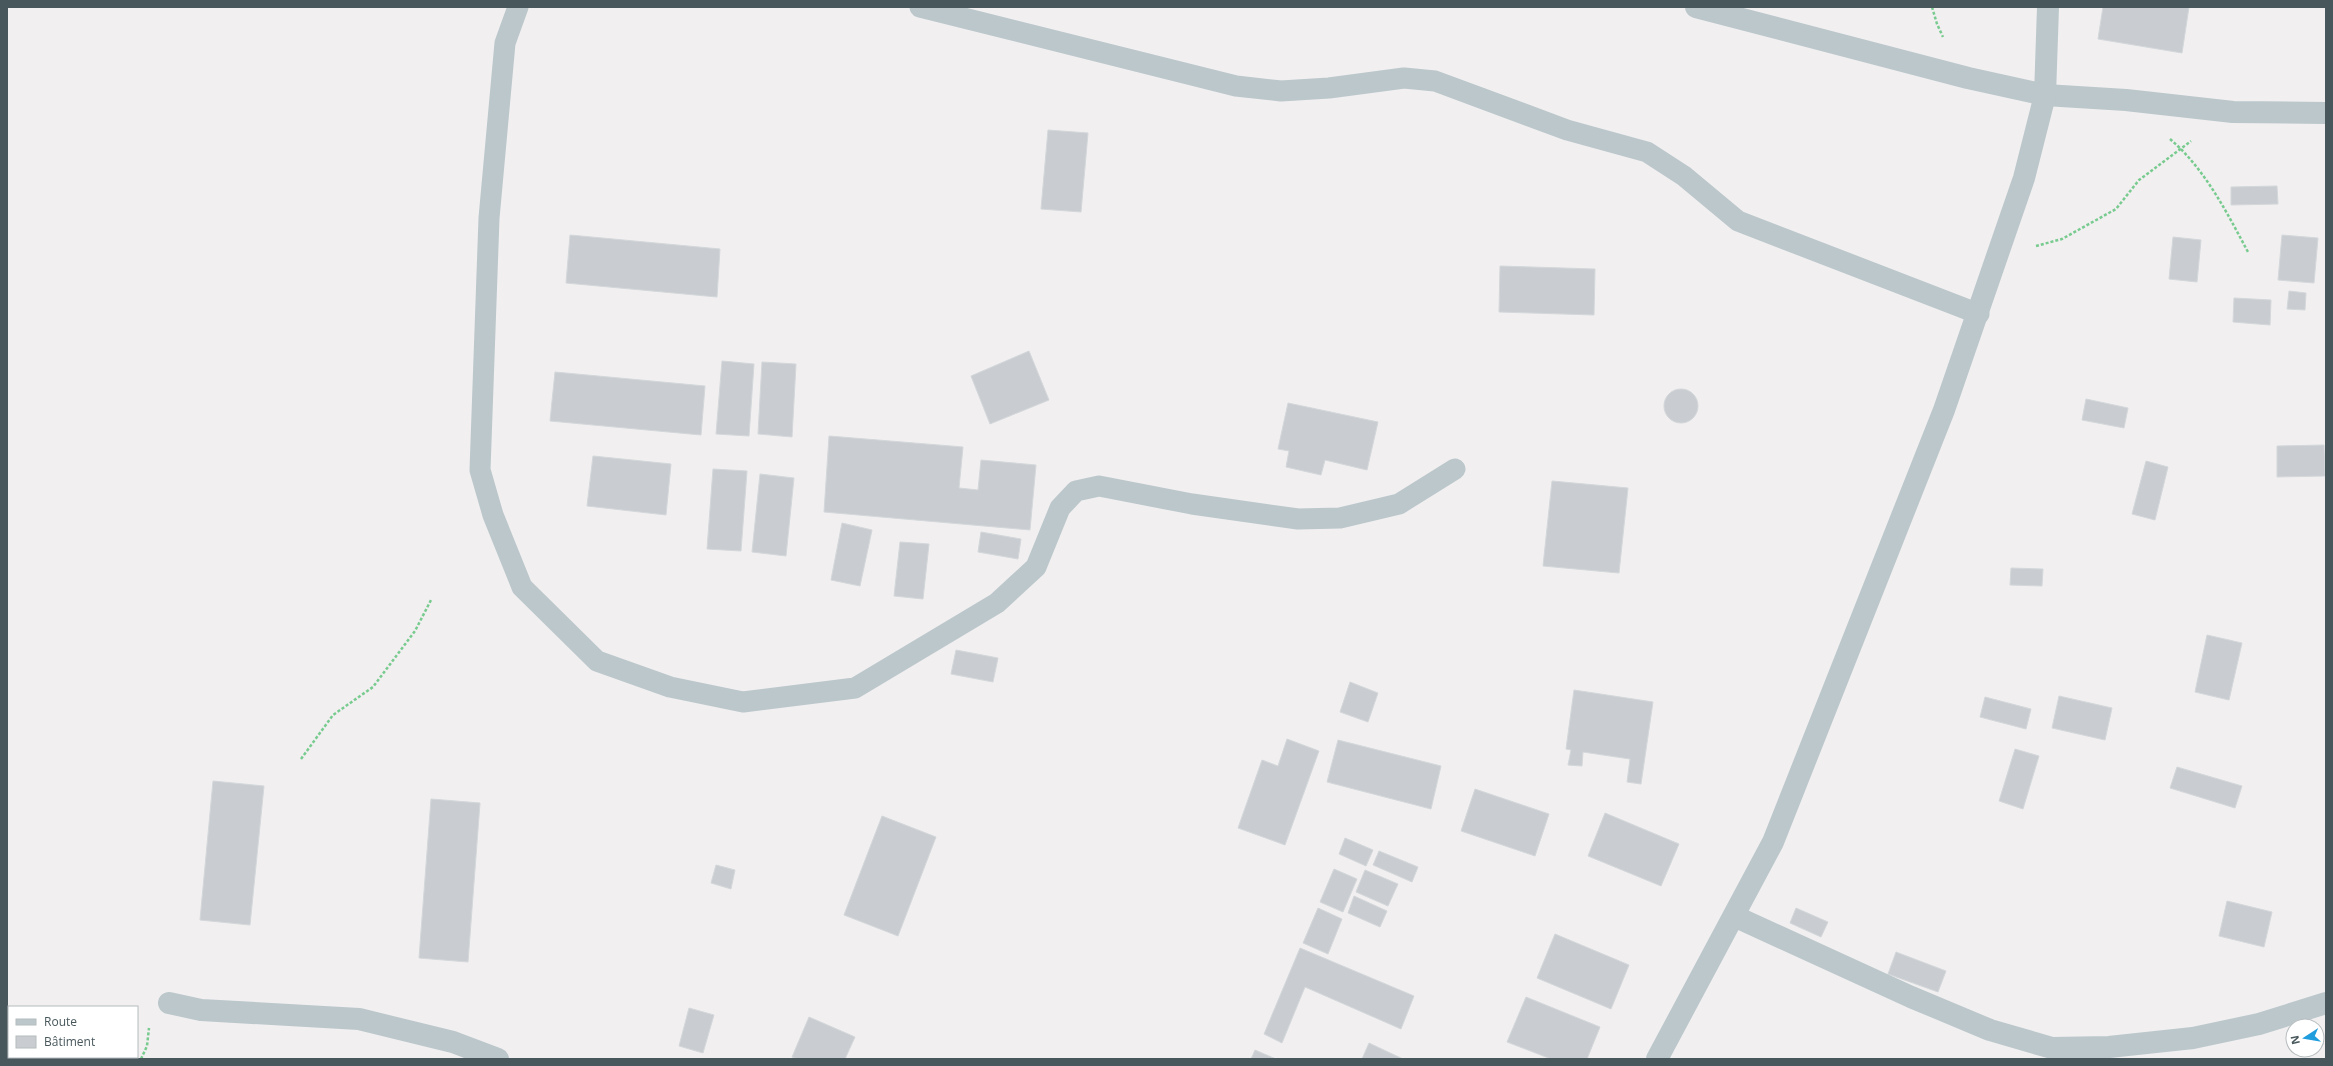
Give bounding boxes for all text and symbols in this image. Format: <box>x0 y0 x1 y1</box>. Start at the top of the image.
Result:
legend <box>8 1006 138 1058</box>
text: Route <box>44 1013 77 1030</box>
north arrow <box>2285 1018 2325 1058</box>
text: Bâtiment <box>44 1033 95 1050</box>
text: N <box>2286 1034 2303 1046</box>

